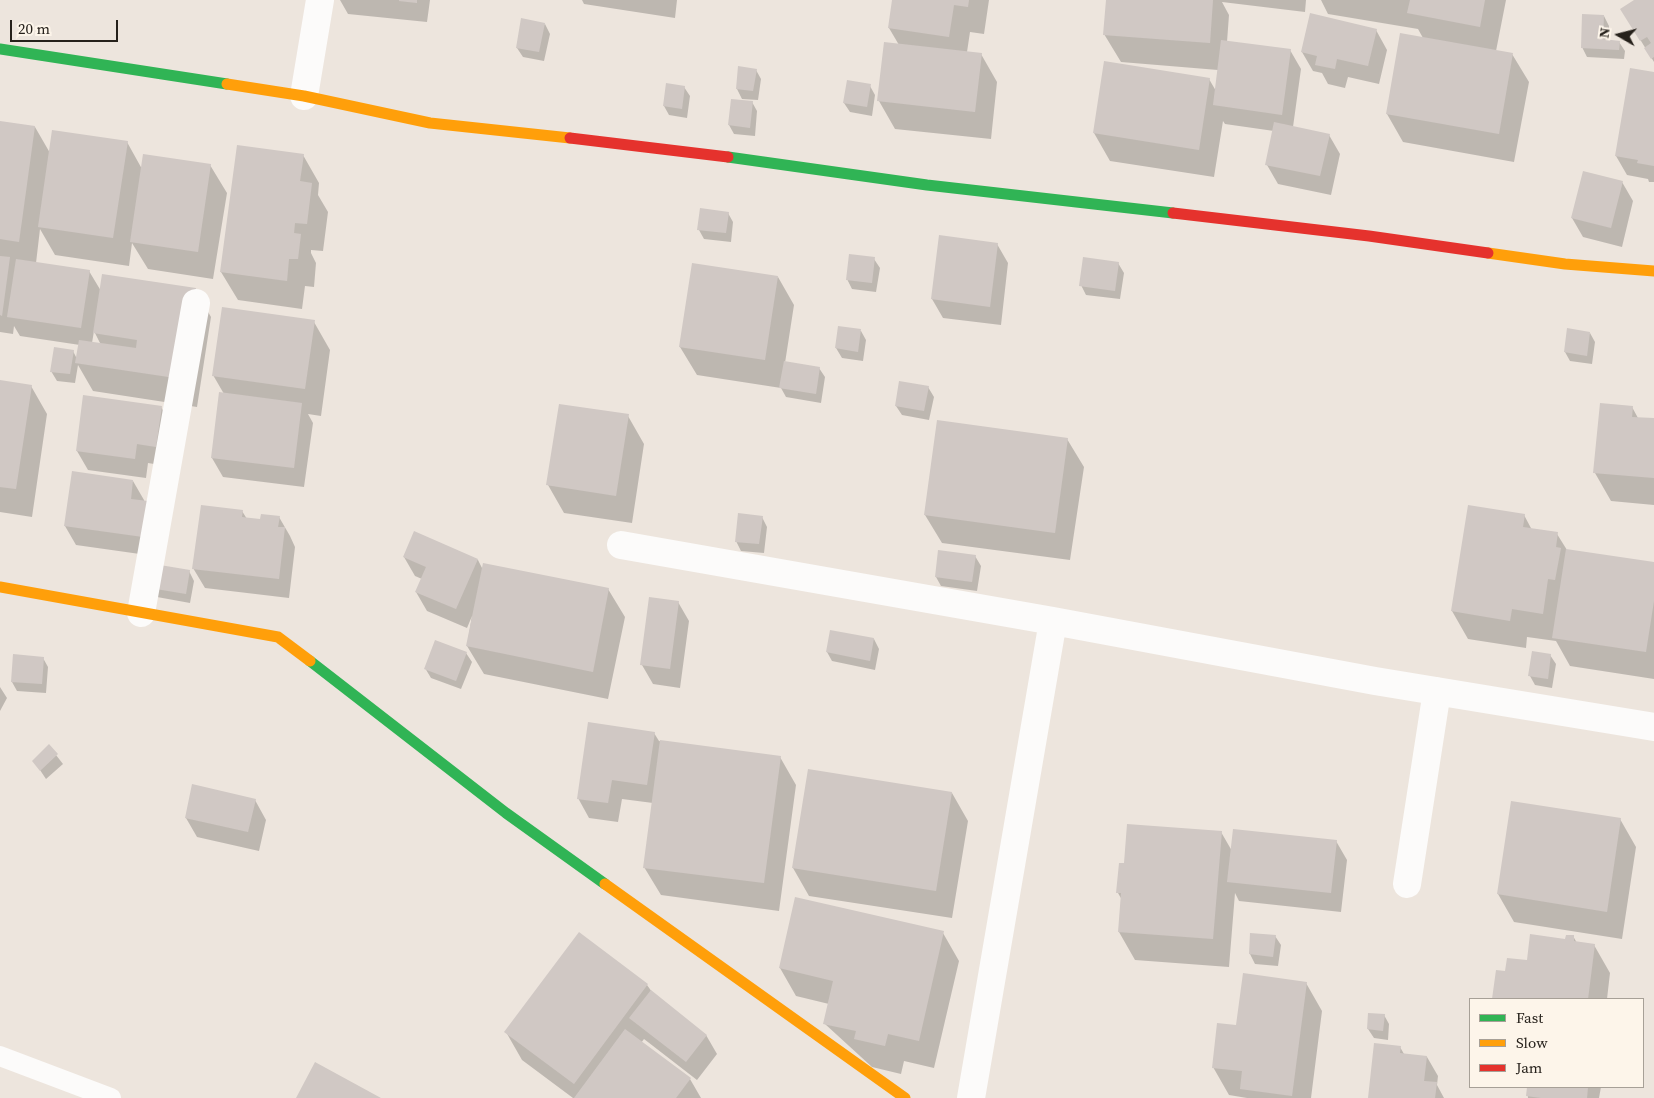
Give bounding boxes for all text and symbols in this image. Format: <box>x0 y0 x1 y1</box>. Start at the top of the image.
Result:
scale bar <box>12 10 120 42</box>
north arrow <box>1594 10 1644 60</box>
text: 20 m <box>18 18 50 39</box>
text: N <box>1594 26 1615 39</box>
legend <box>1469 998 1644 1088</box>
text: Fast <box>1516 1007 1543 1028</box>
text: Slow <box>1516 1032 1548 1053</box>
text: Jam <box>1516 1057 1542 1078</box>

